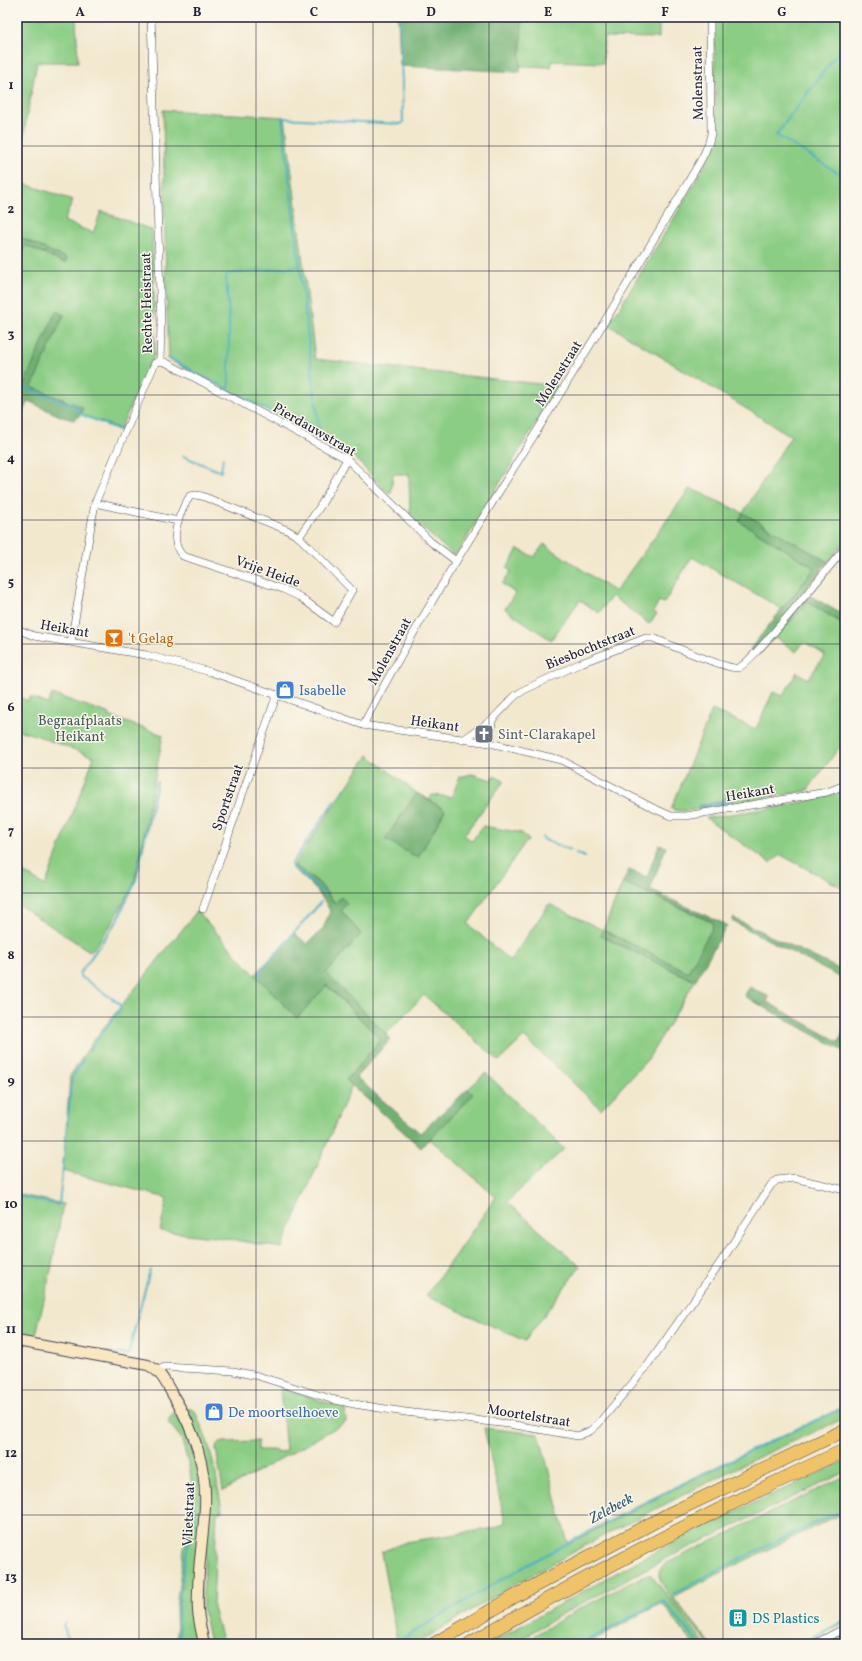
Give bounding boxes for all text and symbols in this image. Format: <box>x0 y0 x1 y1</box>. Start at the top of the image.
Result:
text: A <box>75 4 85 22</box>
text: B <box>193 4 202 22</box>
text: C <box>310 4 318 22</box>
text: D <box>426 4 436 22</box>
text: E <box>544 4 552 22</box>
text: F <box>661 4 669 22</box>
text: G <box>777 4 787 22</box>
street label: Molenstraat <box>688 45 709 120</box>
text: 1 <box>8 77 14 95</box>
text: 2 <box>8 201 15 219</box>
street label: Rechte Heistraat <box>137 252 158 354</box>
text: 3 <box>8 326 15 344</box>
street label: Molenstraat <box>531 337 587 410</box>
street label: Pierdauwstraat <box>269 399 360 462</box>
text: 4 <box>7 450 15 468</box>
street label: Vrije Heide <box>232 552 303 593</box>
text: 5 <box>8 574 14 592</box>
street label: Molenstraat <box>364 614 417 689</box>
street label: Heikant <box>39 616 91 643</box>
street label: Biesbochtstraat <box>543 622 638 675</box>
bar icon: 't Gelag <box>103 627 125 649</box>
place label: 't Gelag <box>128 630 174 649</box>
shop icon: Isabelle <box>274 679 296 701</box>
place label: Isabelle <box>299 682 347 701</box>
text: 6 <box>7 699 15 717</box>
park label: Begraafplaats Heikant <box>38 712 122 747</box>
street label: Heikant <box>409 712 461 737</box>
church icon: Sint-Clarakapel <box>473 723 495 745</box>
place label: Sint-Clarakapel <box>498 726 596 745</box>
street label: Sportstraat <box>208 762 249 833</box>
street label: Heikant <box>724 780 776 807</box>
text: 7 <box>8 823 14 841</box>
text: 8 <box>7 947 15 965</box>
text: 9 <box>7 1072 15 1090</box>
text: 10 <box>4 1196 18 1214</box>
text: 11 <box>6 1321 16 1339</box>
street label: Moortelstraat <box>486 1400 572 1432</box>
shop icon: De moortselhoeve <box>203 1401 225 1423</box>
place label: De moortselhoeve <box>228 1404 339 1423</box>
text: 12 <box>5 1445 17 1463</box>
street label: Vlietstraat <box>179 1481 200 1547</box>
water label: Zelebeek <box>585 1489 638 1530</box>
text: 13 <box>5 1569 17 1587</box>
building icon: DS Plastics <box>727 1607 749 1629</box>
place label: DS Plastics <box>752 1610 819 1629</box>

